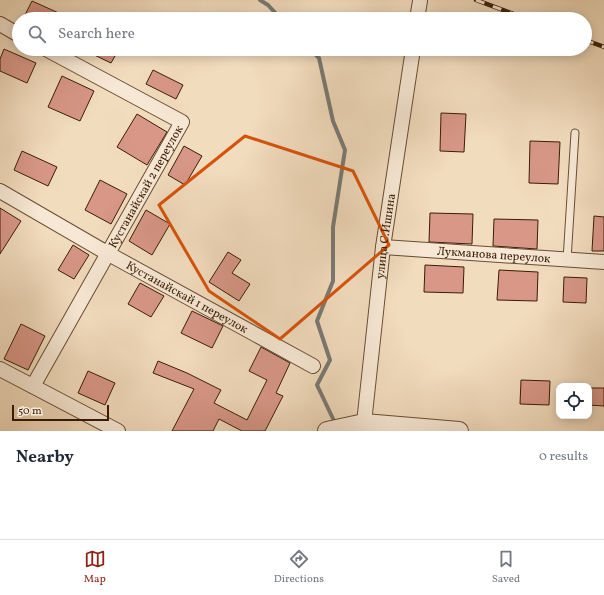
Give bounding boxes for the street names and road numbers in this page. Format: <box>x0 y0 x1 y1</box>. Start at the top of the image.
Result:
street label: Кустанайскай 2 переулок <box>105 122 188 251</box>
street label: улица С.Ишина <box>373 192 400 280</box>
street label: Лукманова переулок <box>436 244 552 267</box>
street label: Кустанайскай 1 переулок <box>123 258 251 338</box>

